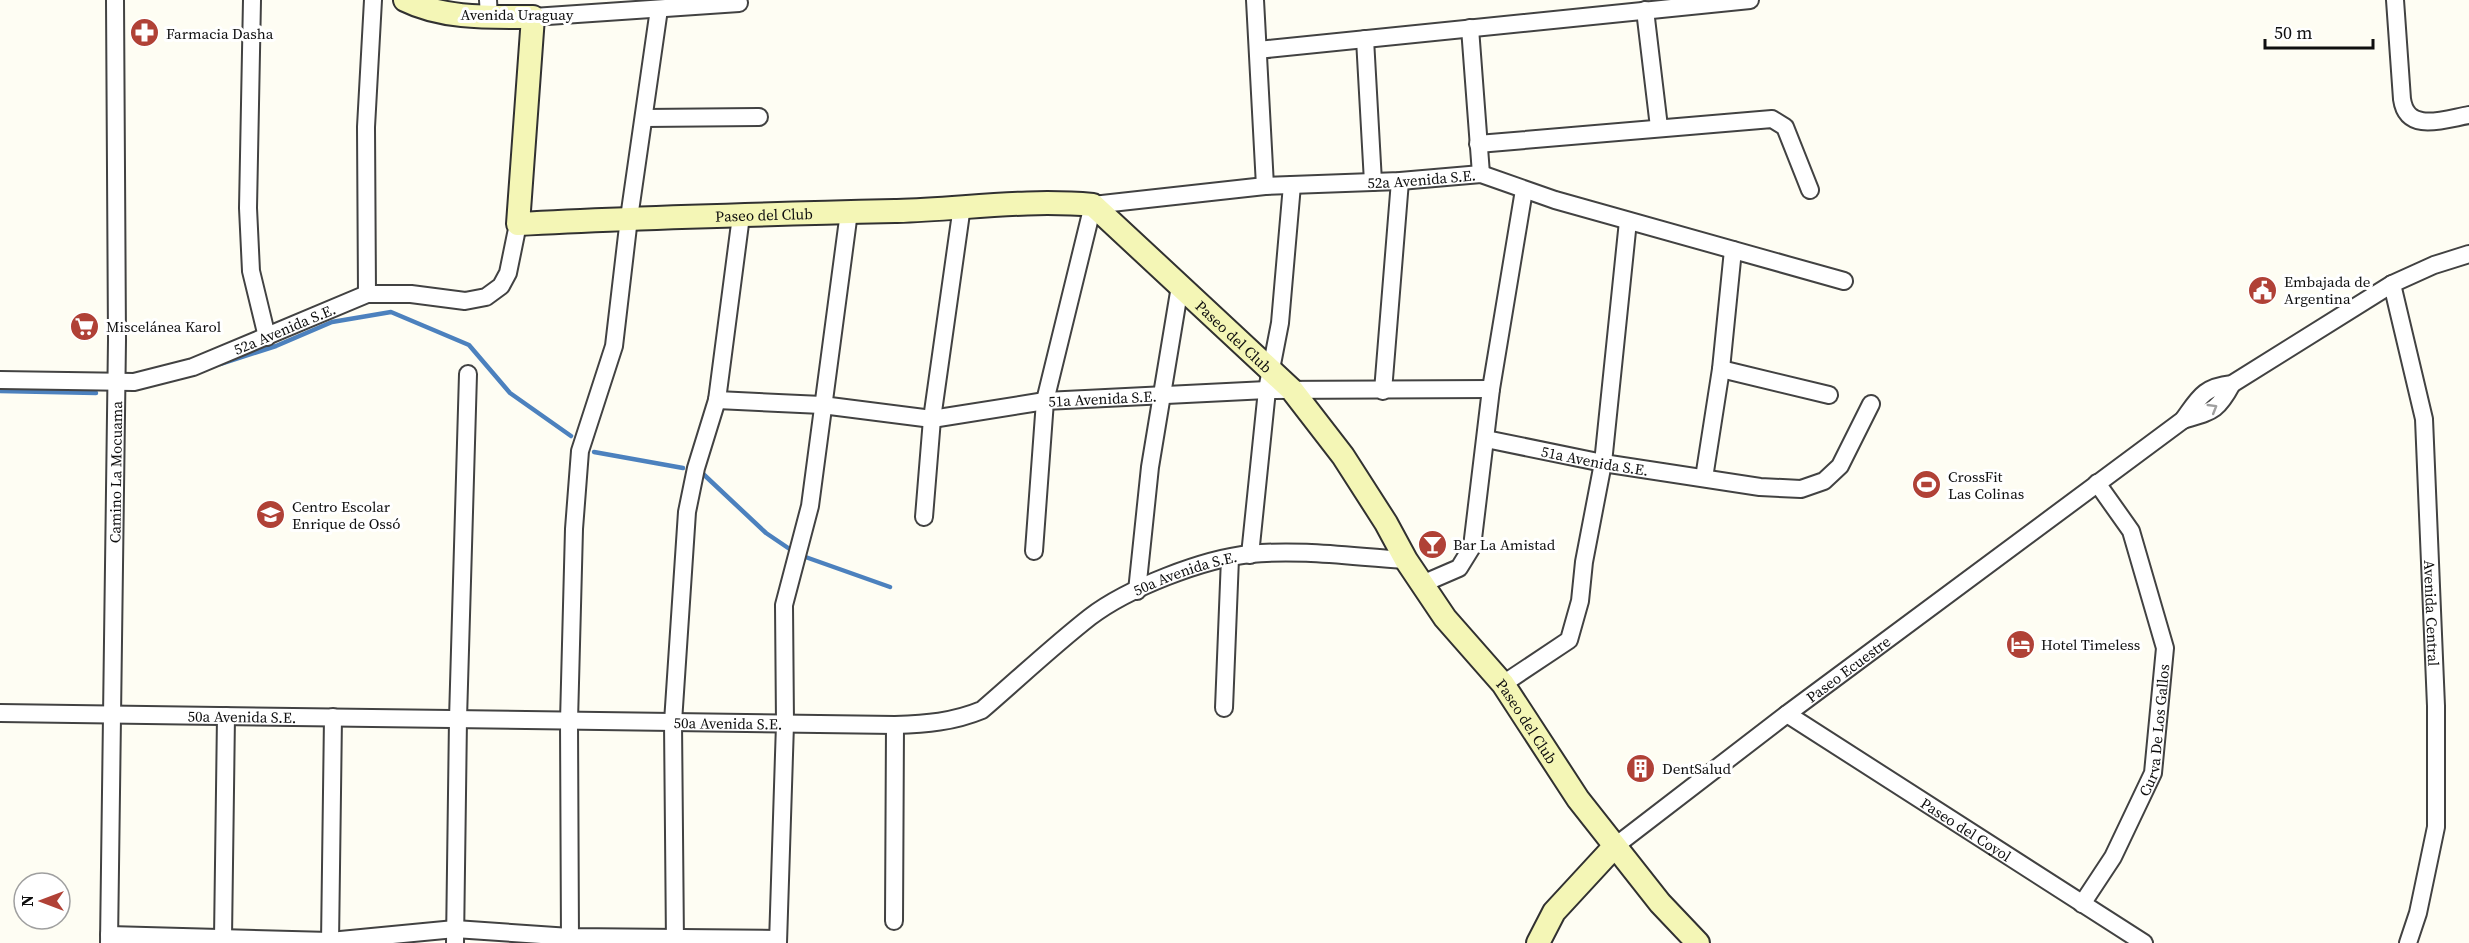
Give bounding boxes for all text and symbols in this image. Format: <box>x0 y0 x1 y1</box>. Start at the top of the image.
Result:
street label: Avenida Uraguay <box>461 4 574 25</box>
scale bar <box>2265 12 2373 50</box>
pharmacy icon: Farmacia Dasha <box>129 17 161 49</box>
text: 50 m <box>2274 20 2312 45</box>
place label: Farmacia Dasha <box>166 23 274 44</box>
street label: 52a Avenida S.E. <box>1367 164 1477 193</box>
street label: Paseo del Club <box>715 203 813 226</box>
place label: Embajada de Argentina <box>2284 271 2371 309</box>
public building icon: Embajada de Argentina <box>2247 274 2279 306</box>
street label: Paseo del Club <box>1191 295 1277 377</box>
street label: 52a Avenida S.E. <box>230 298 339 359</box>
supermarket icon: Miscelánea Karol <box>69 310 101 342</box>
place label: Miscelánea Karol <box>106 316 222 337</box>
street label: 51a Avenida S.E. <box>1048 385 1157 411</box>
street label: Camino La Mocuama <box>104 400 127 543</box>
one-way arrow <box>2207 404 2217 416</box>
street label: 51a Avenida S.E. <box>1539 440 1650 480</box>
place label: CrossFit Las Colinas <box>1948 466 2024 504</box>
sports icon: CrossFit Las Colinas <box>1911 469 1943 501</box>
place label: Centro Escolar Enrique de Ossó <box>292 496 401 534</box>
school or university icon: Centro Escolar Enrique de Ossó <box>255 499 287 531</box>
bar icon: Bar La Amistad <box>1416 528 1448 560</box>
place label: Bar La Amistad <box>1453 534 1556 555</box>
street label: 50a Avenida S.E. <box>1129 546 1239 600</box>
street label: Avenida Central <box>2419 559 2445 667</box>
hotel icon: Hotel Timeless <box>2004 628 2036 660</box>
street label: Paseo Ecuestre <box>1801 630 1895 707</box>
place label: Hotel Timeless <box>2041 634 2140 655</box>
street label: Curva De Los Gallos <box>2133 663 2174 799</box>
street label: Paseo del Club <box>1492 674 1563 768</box>
street label: 50a Avenida S.E. <box>187 705 296 727</box>
street label: 50a Avenida S.E. <box>673 712 782 734</box>
building icon: DentSalud <box>1625 752 1657 784</box>
place label: DentSalud <box>1662 758 1731 779</box>
street label: Paseo del Coyol <box>1917 792 2016 866</box>
north arrow <box>12 871 72 931</box>
text: N <box>16 895 38 907</box>

